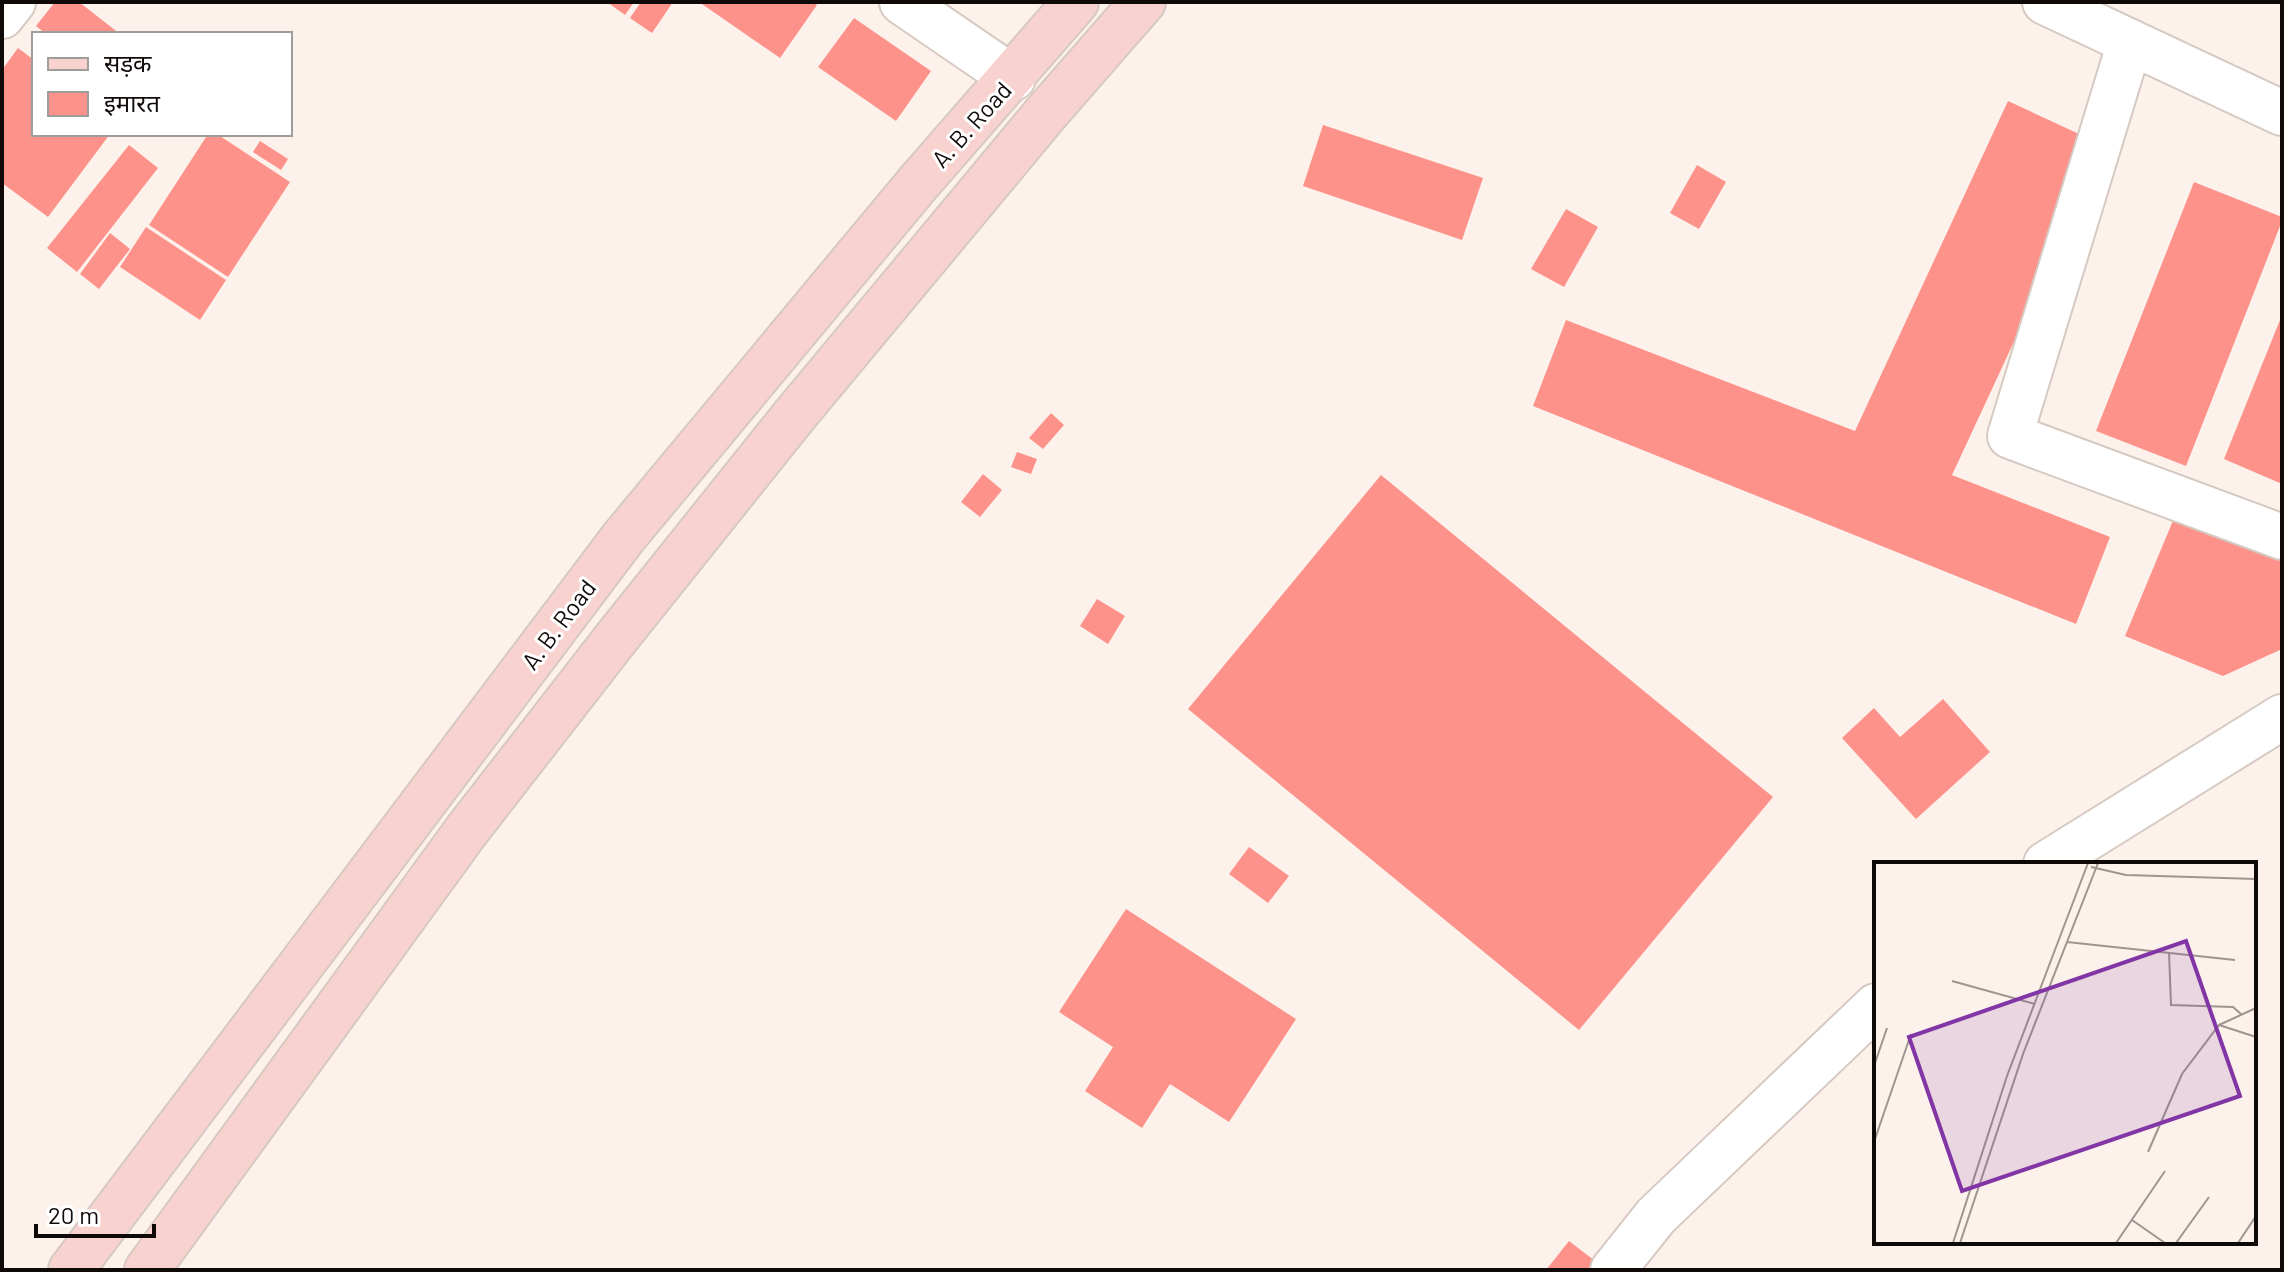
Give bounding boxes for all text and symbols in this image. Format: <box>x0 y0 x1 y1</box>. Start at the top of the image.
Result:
legend <box>32 32 292 136</box>
text: सड़क <box>104 48 152 77</box>
street label: A. B. Road <box>925 75 1017 173</box>
text: इमारत <box>104 88 161 117</box>
street label: A. B. Road <box>515 573 601 675</box>
inset map <box>1874 862 2256 1244</box>
scale bar <box>36 1188 154 1238</box>
text: 20 m <box>48 1200 99 1229</box>

